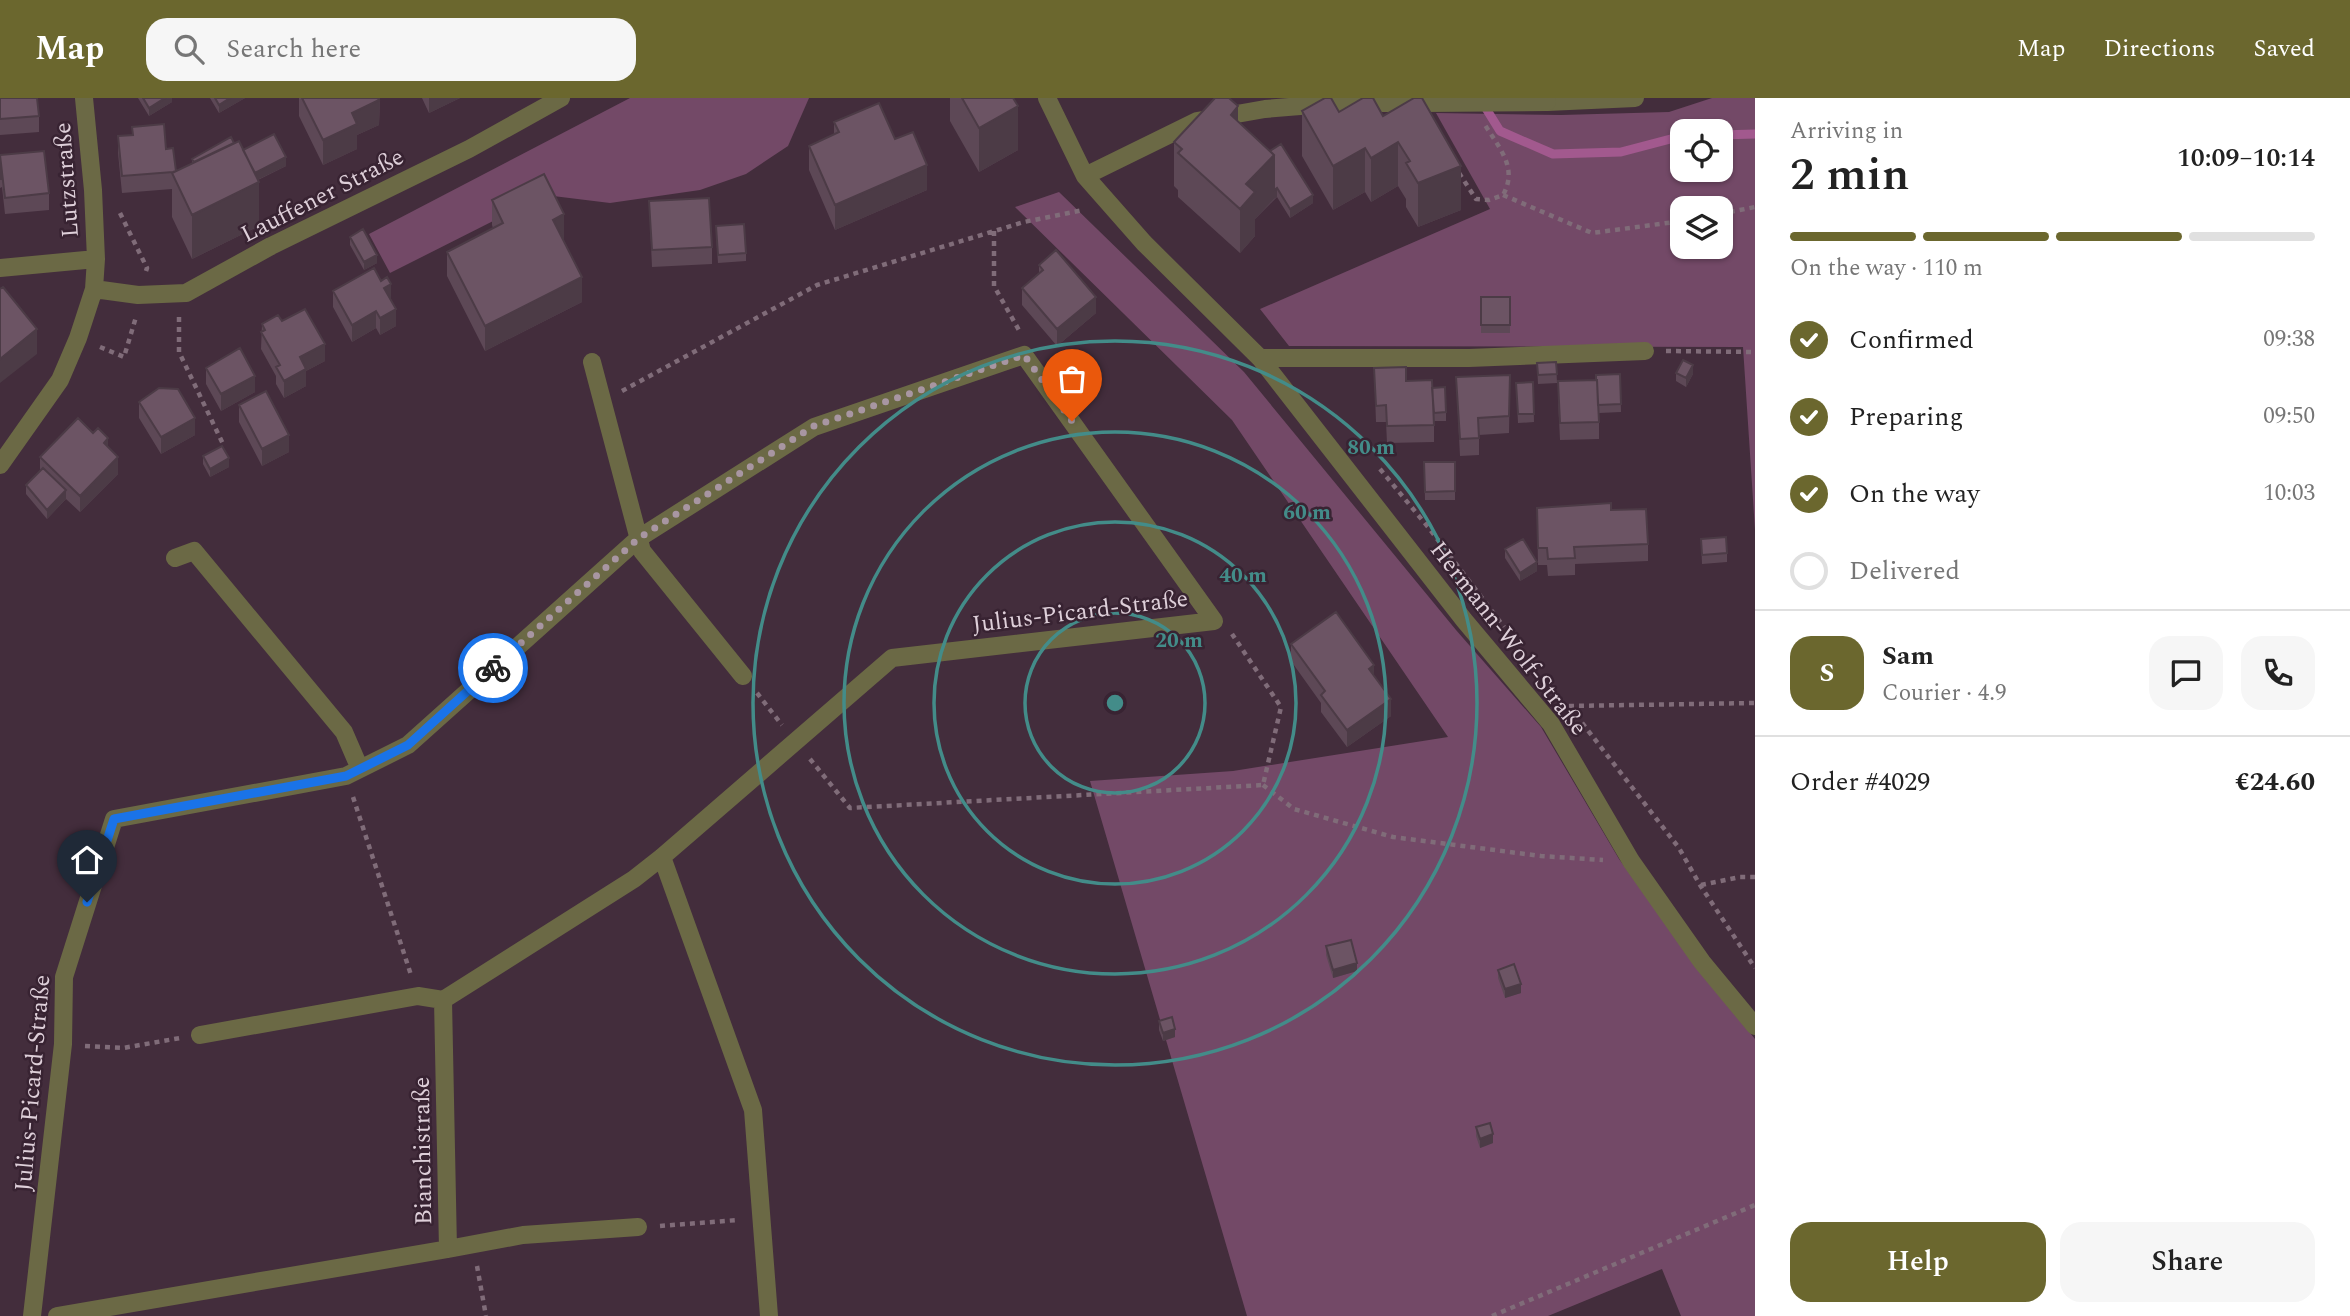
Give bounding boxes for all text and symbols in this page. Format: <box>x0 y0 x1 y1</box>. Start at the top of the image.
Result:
search box <box>146 18 636 81</box>
text: Map <box>35 24 104 74</box>
text: Search here <box>226 29 361 69</box>
icon: search <box>170 30 208 68</box>
text: Map <box>2017 31 2065 67</box>
text: Directions <box>2103 31 2215 67</box>
text: Saved <box>2253 31 2315 67</box>
text: Arriving in <box>1790 114 1903 149</box>
map controls <box>1670 119 1733 259</box>
button: locate <box>1670 119 1733 182</box>
street label: Lutzstraße <box>45 121 89 239</box>
text: 10:09–10:14 <box>2177 138 2315 178</box>
street label: Lauffener Straße <box>235 139 410 253</box>
text: 2 min <box>1790 140 1909 210</box>
button: layers <box>1670 196 1733 259</box>
text: On the way · 110 m <box>1790 251 1983 286</box>
text: Confirmed <box>1849 320 1974 360</box>
icon: check <box>1790 321 1828 359</box>
text: 09:38 <box>2263 322 2315 357</box>
pin <box>1042 349 1102 421</box>
icon: bag <box>1053 360 1091 398</box>
text: Preparing <box>1849 397 1963 437</box>
icon: check <box>1790 398 1828 436</box>
text: 09:50 <box>2263 399 2315 434</box>
text: 80 m <box>1347 432 1395 464</box>
text: On the way <box>1849 474 1980 514</box>
icon: check <box>1790 475 1828 513</box>
text: 10:03 <box>2263 476 2315 511</box>
text: 60 m <box>1283 497 1331 529</box>
street label: Hermann-Wolf-Straße <box>1421 534 1596 744</box>
text: Delivered <box>1849 551 1960 591</box>
text: 40 m <box>1219 560 1267 592</box>
street label: Julius-Picard-Straße <box>970 581 1190 643</box>
text: 20 m <box>1155 625 1203 657</box>
courier <box>458 633 528 703</box>
text: Sam <box>1882 636 1934 676</box>
button: chat <box>2149 636 2223 710</box>
button: phone <box>2241 636 2315 710</box>
icon: bike <box>474 649 512 687</box>
text: S <box>1820 653 1834 693</box>
text: Courier · 4.9 <box>1882 676 2007 711</box>
centre of rings <box>1103 691 1127 715</box>
text: Order #4029 <box>1790 762 1930 802</box>
text: €24.60 <box>2235 762 2315 802</box>
pin <box>57 830 117 902</box>
icon: home <box>68 841 106 879</box>
street label: Julius-Picard-Straße <box>6 973 60 1193</box>
street label: Bianchistraße <box>404 1077 442 1225</box>
button: Help <box>1790 1222 2046 1302</box>
button: Share <box>2060 1222 2315 1302</box>

